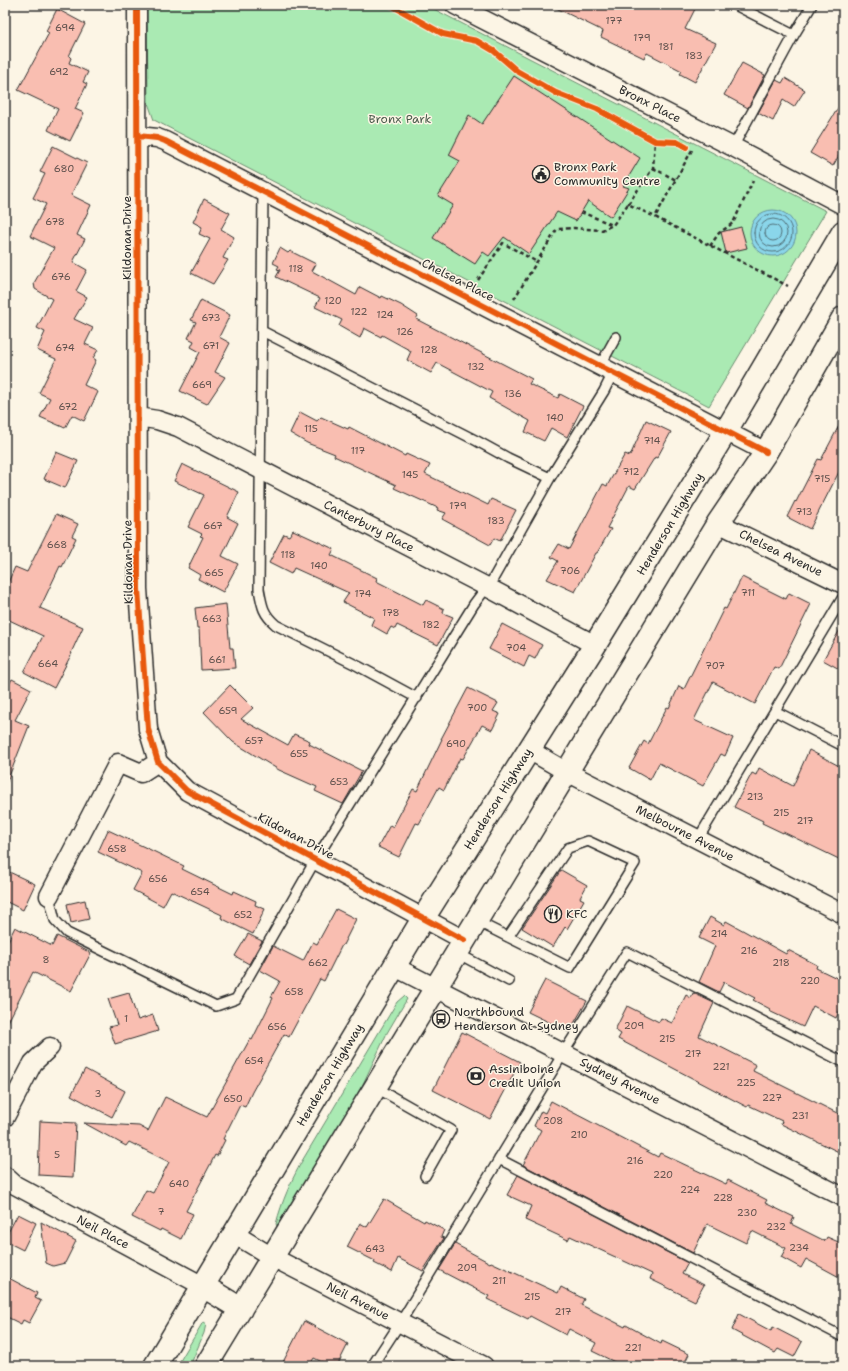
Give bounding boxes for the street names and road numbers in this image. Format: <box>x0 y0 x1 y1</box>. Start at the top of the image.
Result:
street label: Bronx Place <box>616 82 684 127</box>
street label: Kildonan Drive <box>119 195 135 280</box>
street label: Chelsea Place <box>419 255 497 305</box>
street label: Henderson Highway <box>633 470 707 578</box>
street label: Canterbury Place <box>321 496 417 556</box>
street label: Kildonan Drive <box>119 519 137 604</box>
street label: Chelsea Avenue <box>737 526 826 580</box>
street label: Henderson Highway <box>460 745 536 853</box>
street label: Melbourne Avenue <box>633 801 737 865</box>
street label: Kildonan Drive <box>255 809 337 863</box>
street label: Henderson Highway <box>293 1021 367 1129</box>
street label: Sydney Avenue <box>577 1054 663 1108</box>
street label: Neil Place <box>74 1211 132 1253</box>
street label: Neil Avenue <box>324 1278 393 1324</box>

